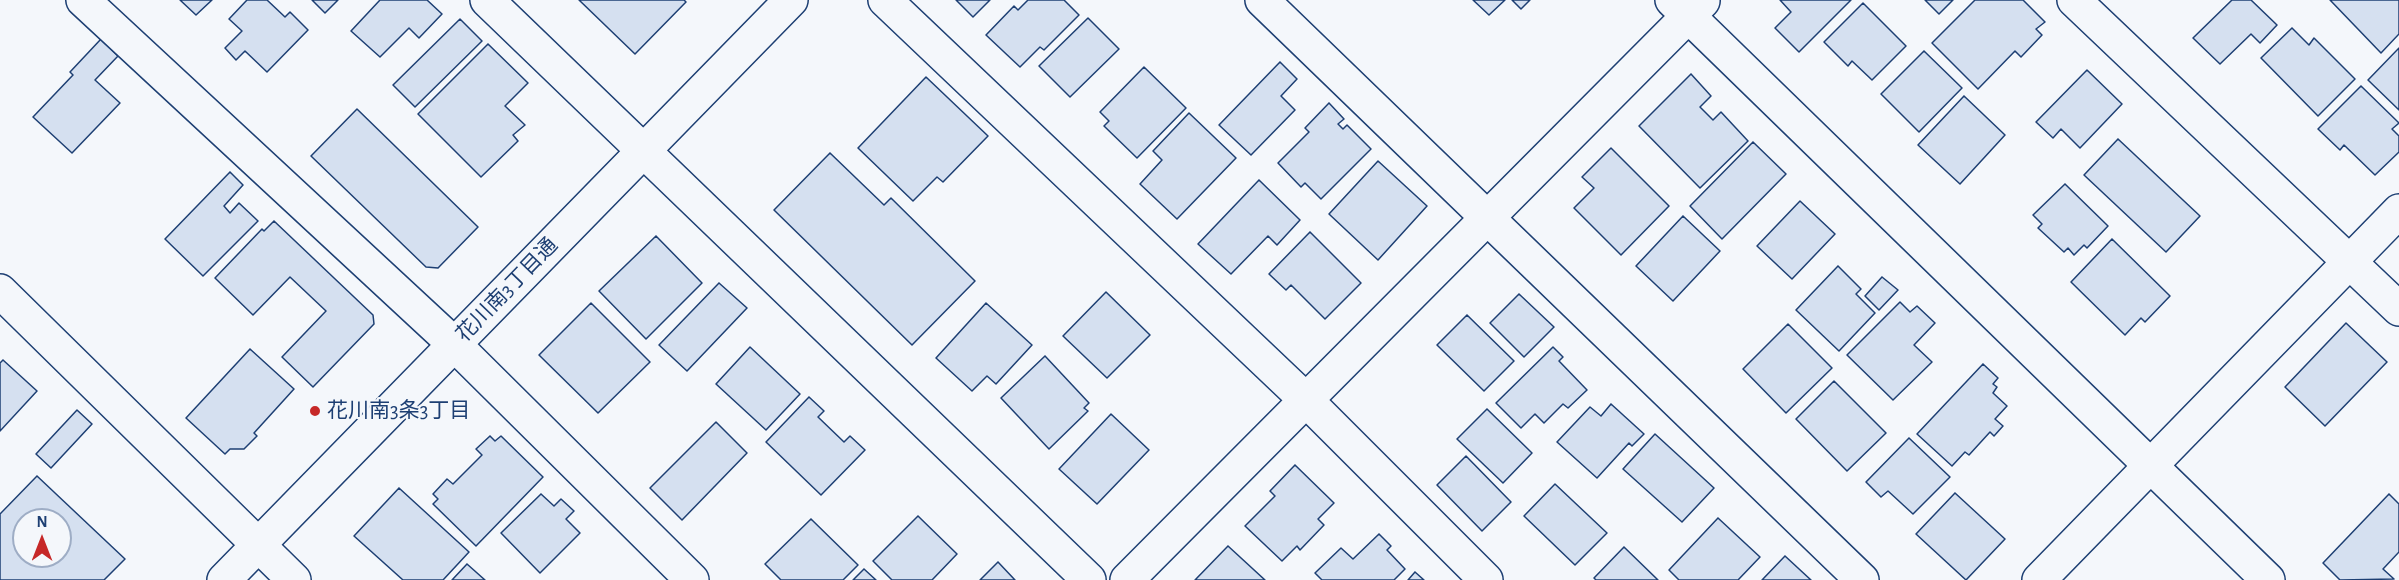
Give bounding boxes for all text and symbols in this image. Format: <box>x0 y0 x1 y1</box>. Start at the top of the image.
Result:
street label: 花川南3丁目通 <box>451 233 563 347</box>
place label: 花川南3条3丁目 <box>327 398 470 424</box>
marker: 花川南3条3丁目 <box>308 404 322 418</box>
north arrow <box>12 508 72 568</box>
text: N <box>36 514 48 530</box>

